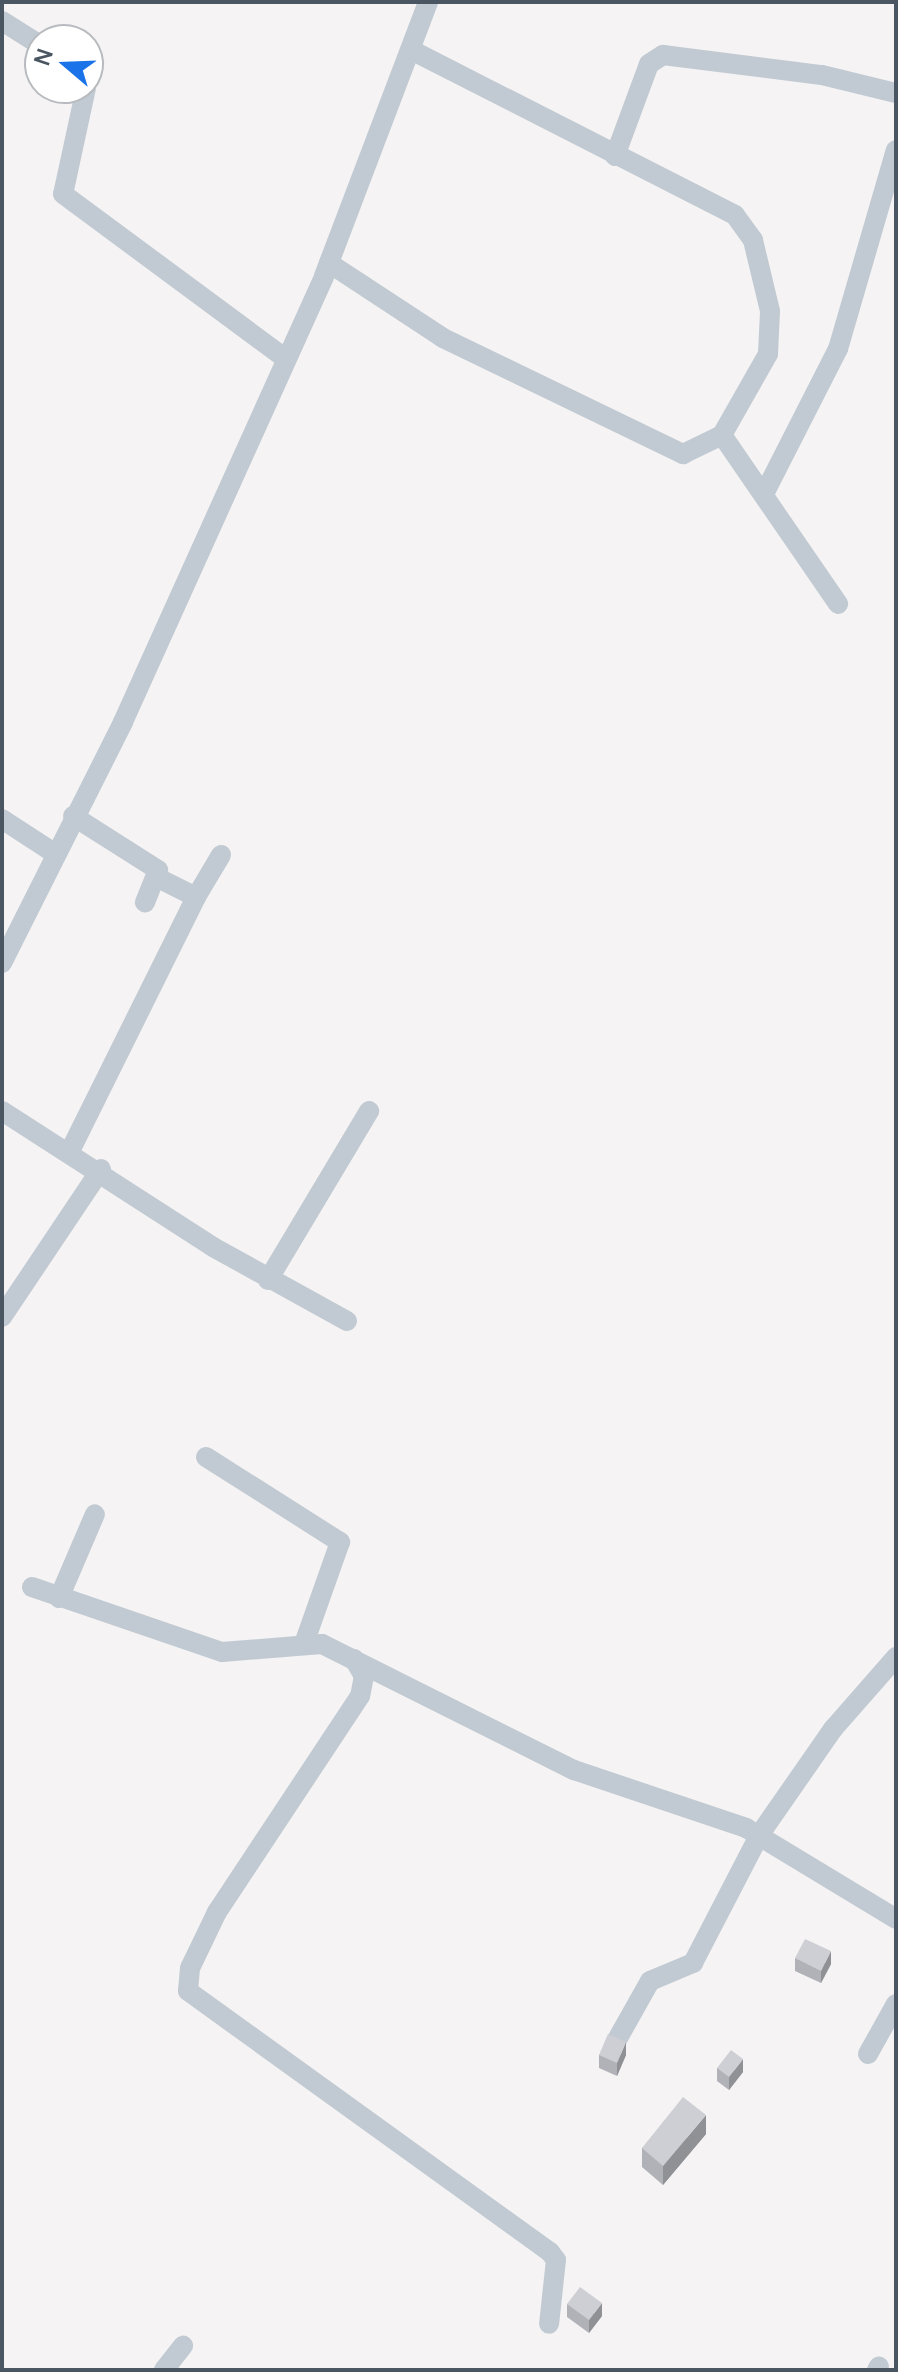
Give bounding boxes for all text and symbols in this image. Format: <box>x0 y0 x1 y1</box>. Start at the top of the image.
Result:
north arrow <box>24 24 104 104</box>
text: N <box>26 44 60 69</box>

